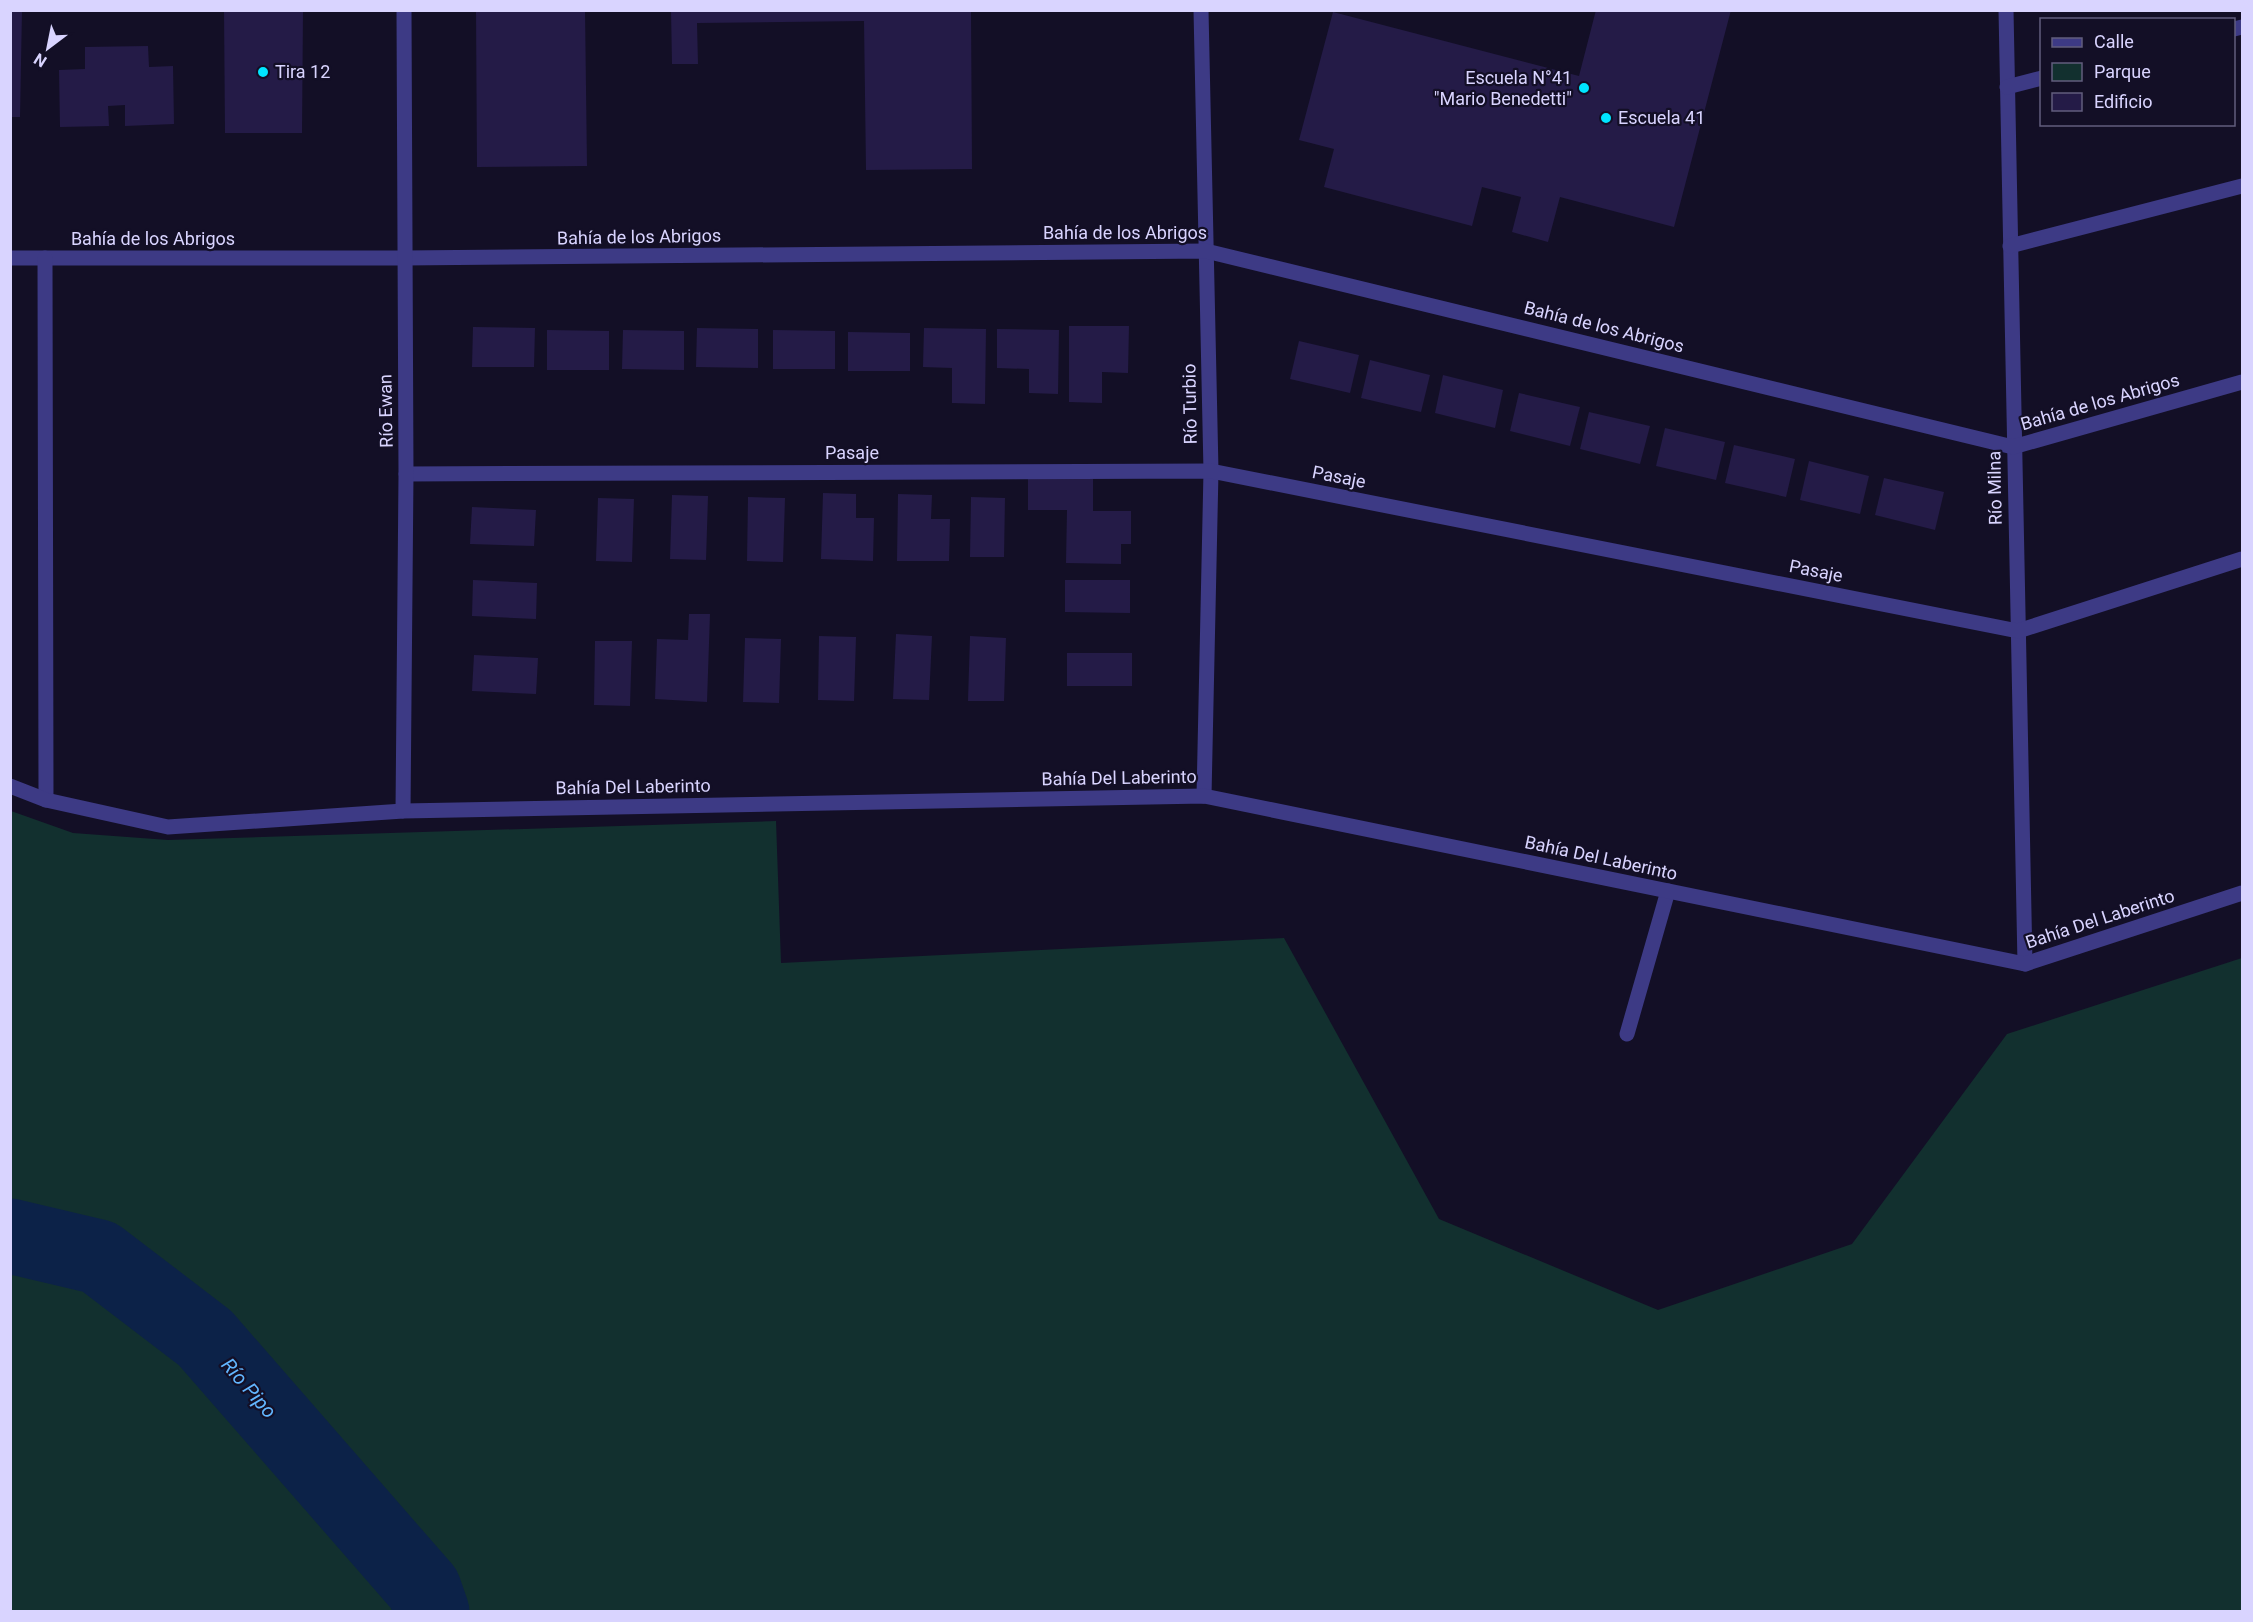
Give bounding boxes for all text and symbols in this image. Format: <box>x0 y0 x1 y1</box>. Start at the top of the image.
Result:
north arrow <box>18 18 78 78</box>
legend <box>2040 18 2235 126</box>
text: Calle <box>2094 31 2134 52</box>
text: N <box>30 49 50 71</box>
place label: Tira 12 <box>275 61 330 82</box>
text: Parque <box>2094 61 2151 82</box>
marker: Tira 12 <box>256 65 270 79</box>
place label: Escuela N°41 "Mario Benedetti" <box>1434 67 1572 109</box>
marker: Escuela N°41 "Mario Benedetti" <box>1577 81 1591 95</box>
text: Edificio <box>2094 91 2153 112</box>
place label: Escuela 41 <box>1618 107 1705 128</box>
marker: Escuela 41 <box>1599 111 1613 125</box>
street label: Bahía de los Abrigos <box>1043 222 1207 243</box>
street label: Bahía de los Abrigos <box>557 225 721 248</box>
street label: Bahía de los Abrigos <box>71 228 235 249</box>
street label: Bahía de los Abrigos <box>1522 296 1686 357</box>
street label: Río Turbio <box>1178 364 1201 444</box>
street label: Bahía de los Abrigos <box>2018 369 2182 434</box>
street label: Río Ewan <box>374 374 397 448</box>
street label: Pasaje <box>825 442 879 463</box>
street label: Río Milna <box>1983 451 2006 525</box>
street label: Pasaje <box>1311 461 1368 492</box>
street label: Pasaje <box>1788 555 1845 586</box>
street label: Bahía Del Laberinto <box>1041 766 1197 789</box>
street label: Bahía Del Laberinto <box>555 775 711 798</box>
street label: Bahía Del Laberinto <box>1523 831 1679 884</box>
street label: Bahía Del Laberinto <box>2023 885 2177 953</box>
water label: Río Pipo <box>216 1353 282 1423</box>

